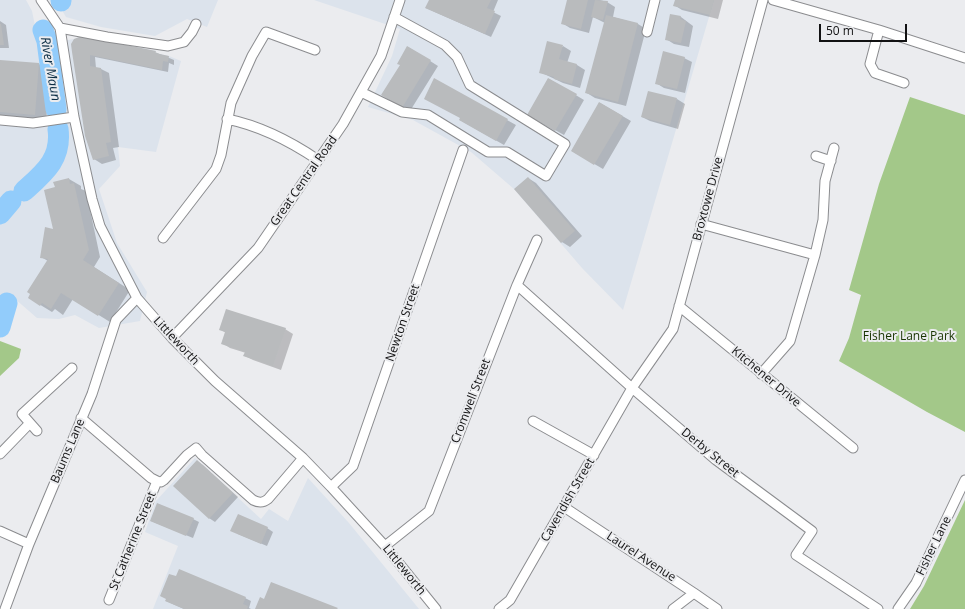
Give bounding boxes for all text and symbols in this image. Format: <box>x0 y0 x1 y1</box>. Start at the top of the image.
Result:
scale bar <box>821 16 909 42</box>
text: 50 m <box>826 22 854 39</box>
water label: River Maun <box>37 36 63 102</box>
street label: Great Central Road <box>267 133 341 229</box>
street label: Broxtowe Drive <box>690 156 726 242</box>
street label: Newton Street <box>383 283 423 363</box>
street label: Littleworth <box>150 314 202 368</box>
park label: Fisher Lane Park <box>863 330 955 344</box>
street label: Kitchener Drive <box>728 344 804 410</box>
street label: Cromwell Street <box>448 357 494 445</box>
street label: Baums Lane <box>48 417 88 485</box>
street label: Derby Street <box>678 425 742 481</box>
street label: Cavendish Street <box>538 456 598 544</box>
street label: St Catherine Street <box>107 490 159 592</box>
street label: Fisher Lane <box>913 514 955 578</box>
street label: Laurel Avenue <box>604 529 678 585</box>
street label: Littleworth <box>379 542 429 598</box>

